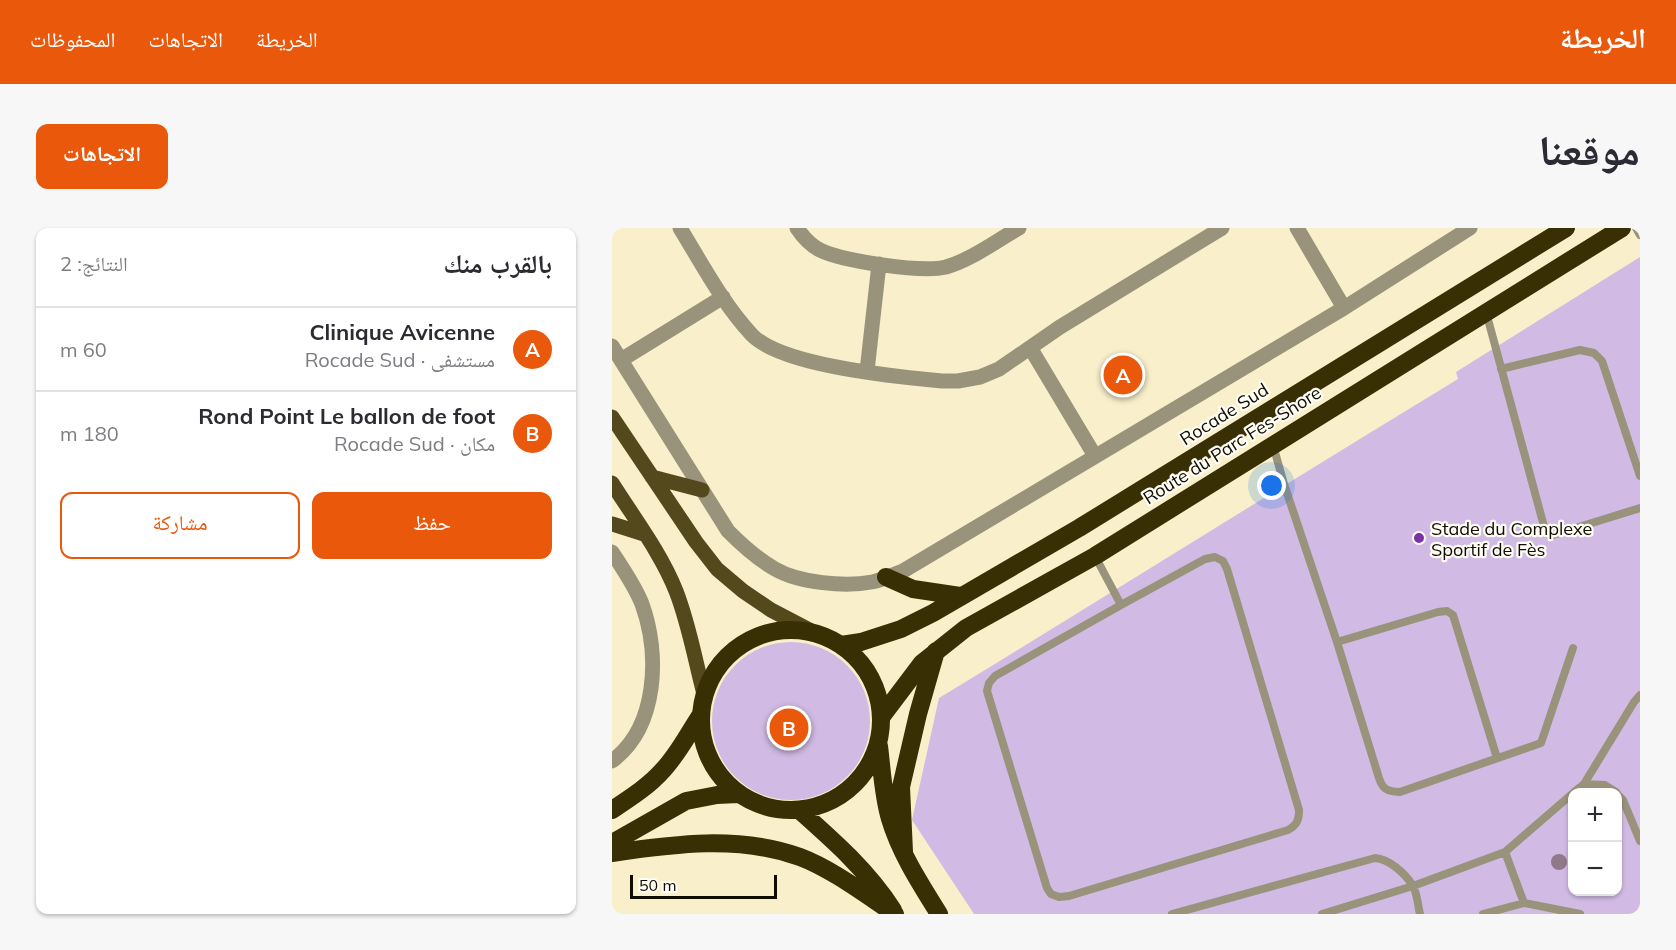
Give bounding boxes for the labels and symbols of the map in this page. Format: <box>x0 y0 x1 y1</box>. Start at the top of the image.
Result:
pin: A <box>1104 352 1142 398</box>
street label: Rocade Sud <box>1176 378 1272 450</box>
street label: Route du Parc Fes-Shore <box>1139 381 1325 509</box>
your location <box>1257 471 1286 500</box>
place label: Stade du Complexe Sportif de Fès <box>1431 517 1592 561</box>
marker: Stade du Complexe Sportif de Fès <box>1412 531 1426 545</box>
pin: B <box>770 706 808 750</box>
scale bar <box>630 872 777 900</box>

